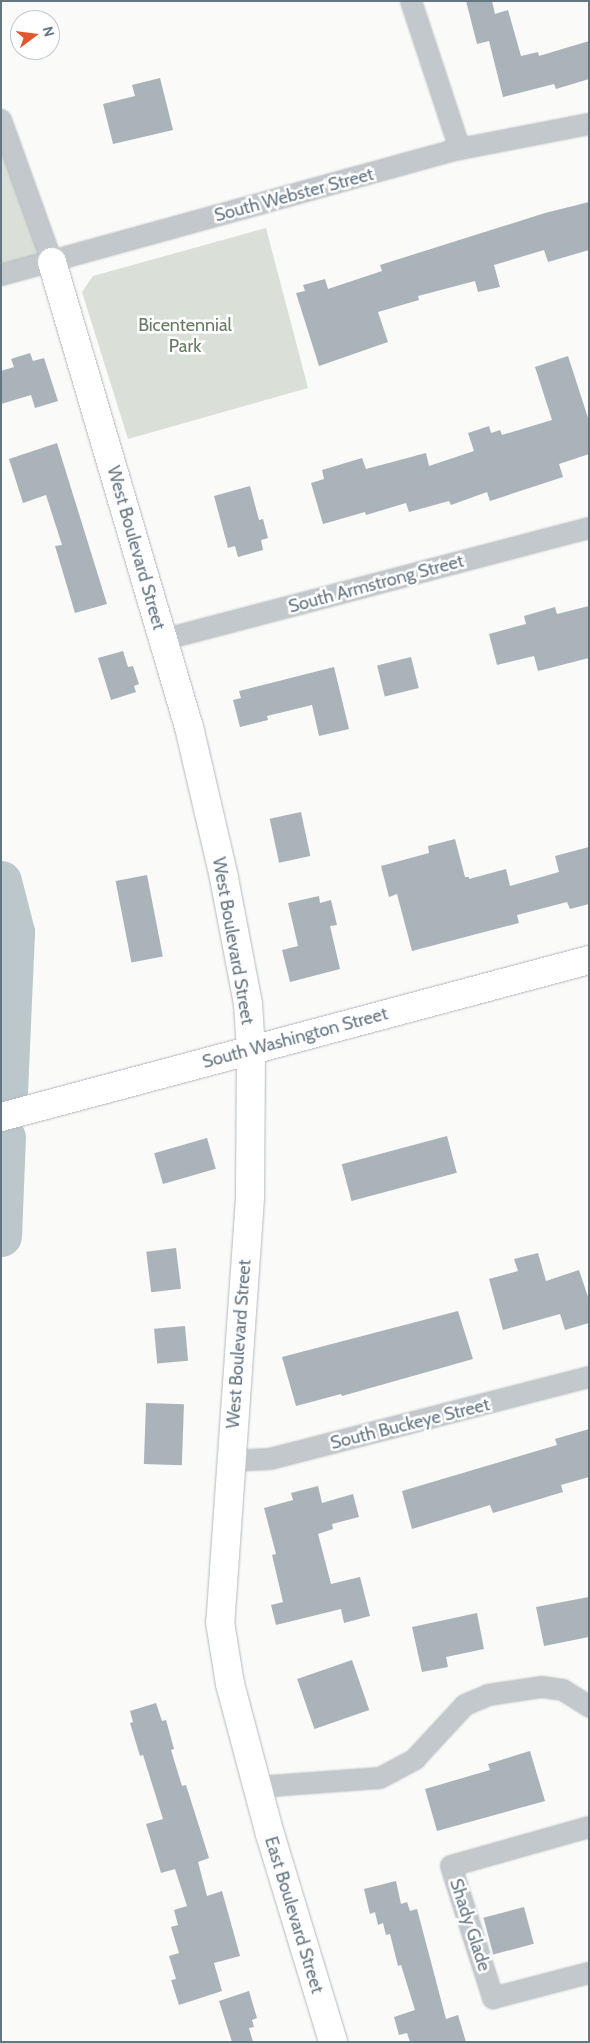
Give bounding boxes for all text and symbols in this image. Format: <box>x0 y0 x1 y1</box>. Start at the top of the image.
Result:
north arrow <box>10 10 60 60</box>
text: N <box>39 24 58 38</box>
street label: South Webster Street <box>212 163 376 227</box>
park label: Bicentennial Park <box>138 315 232 358</box>
street label: West Boulevard Street <box>102 463 170 633</box>
street label: South Armstrong Street <box>286 550 466 618</box>
street label: West Boulevard Street <box>208 856 258 1026</box>
street label: South Washington Street <box>200 1003 390 1073</box>
street label: West Boulevard Street <box>222 1259 256 1429</box>
street label: South Buckeye Street <box>328 1394 492 1454</box>
street label: East Boulevard Street <box>260 1834 328 1996</box>
street label: Shady Glade <box>445 1876 495 1974</box>

